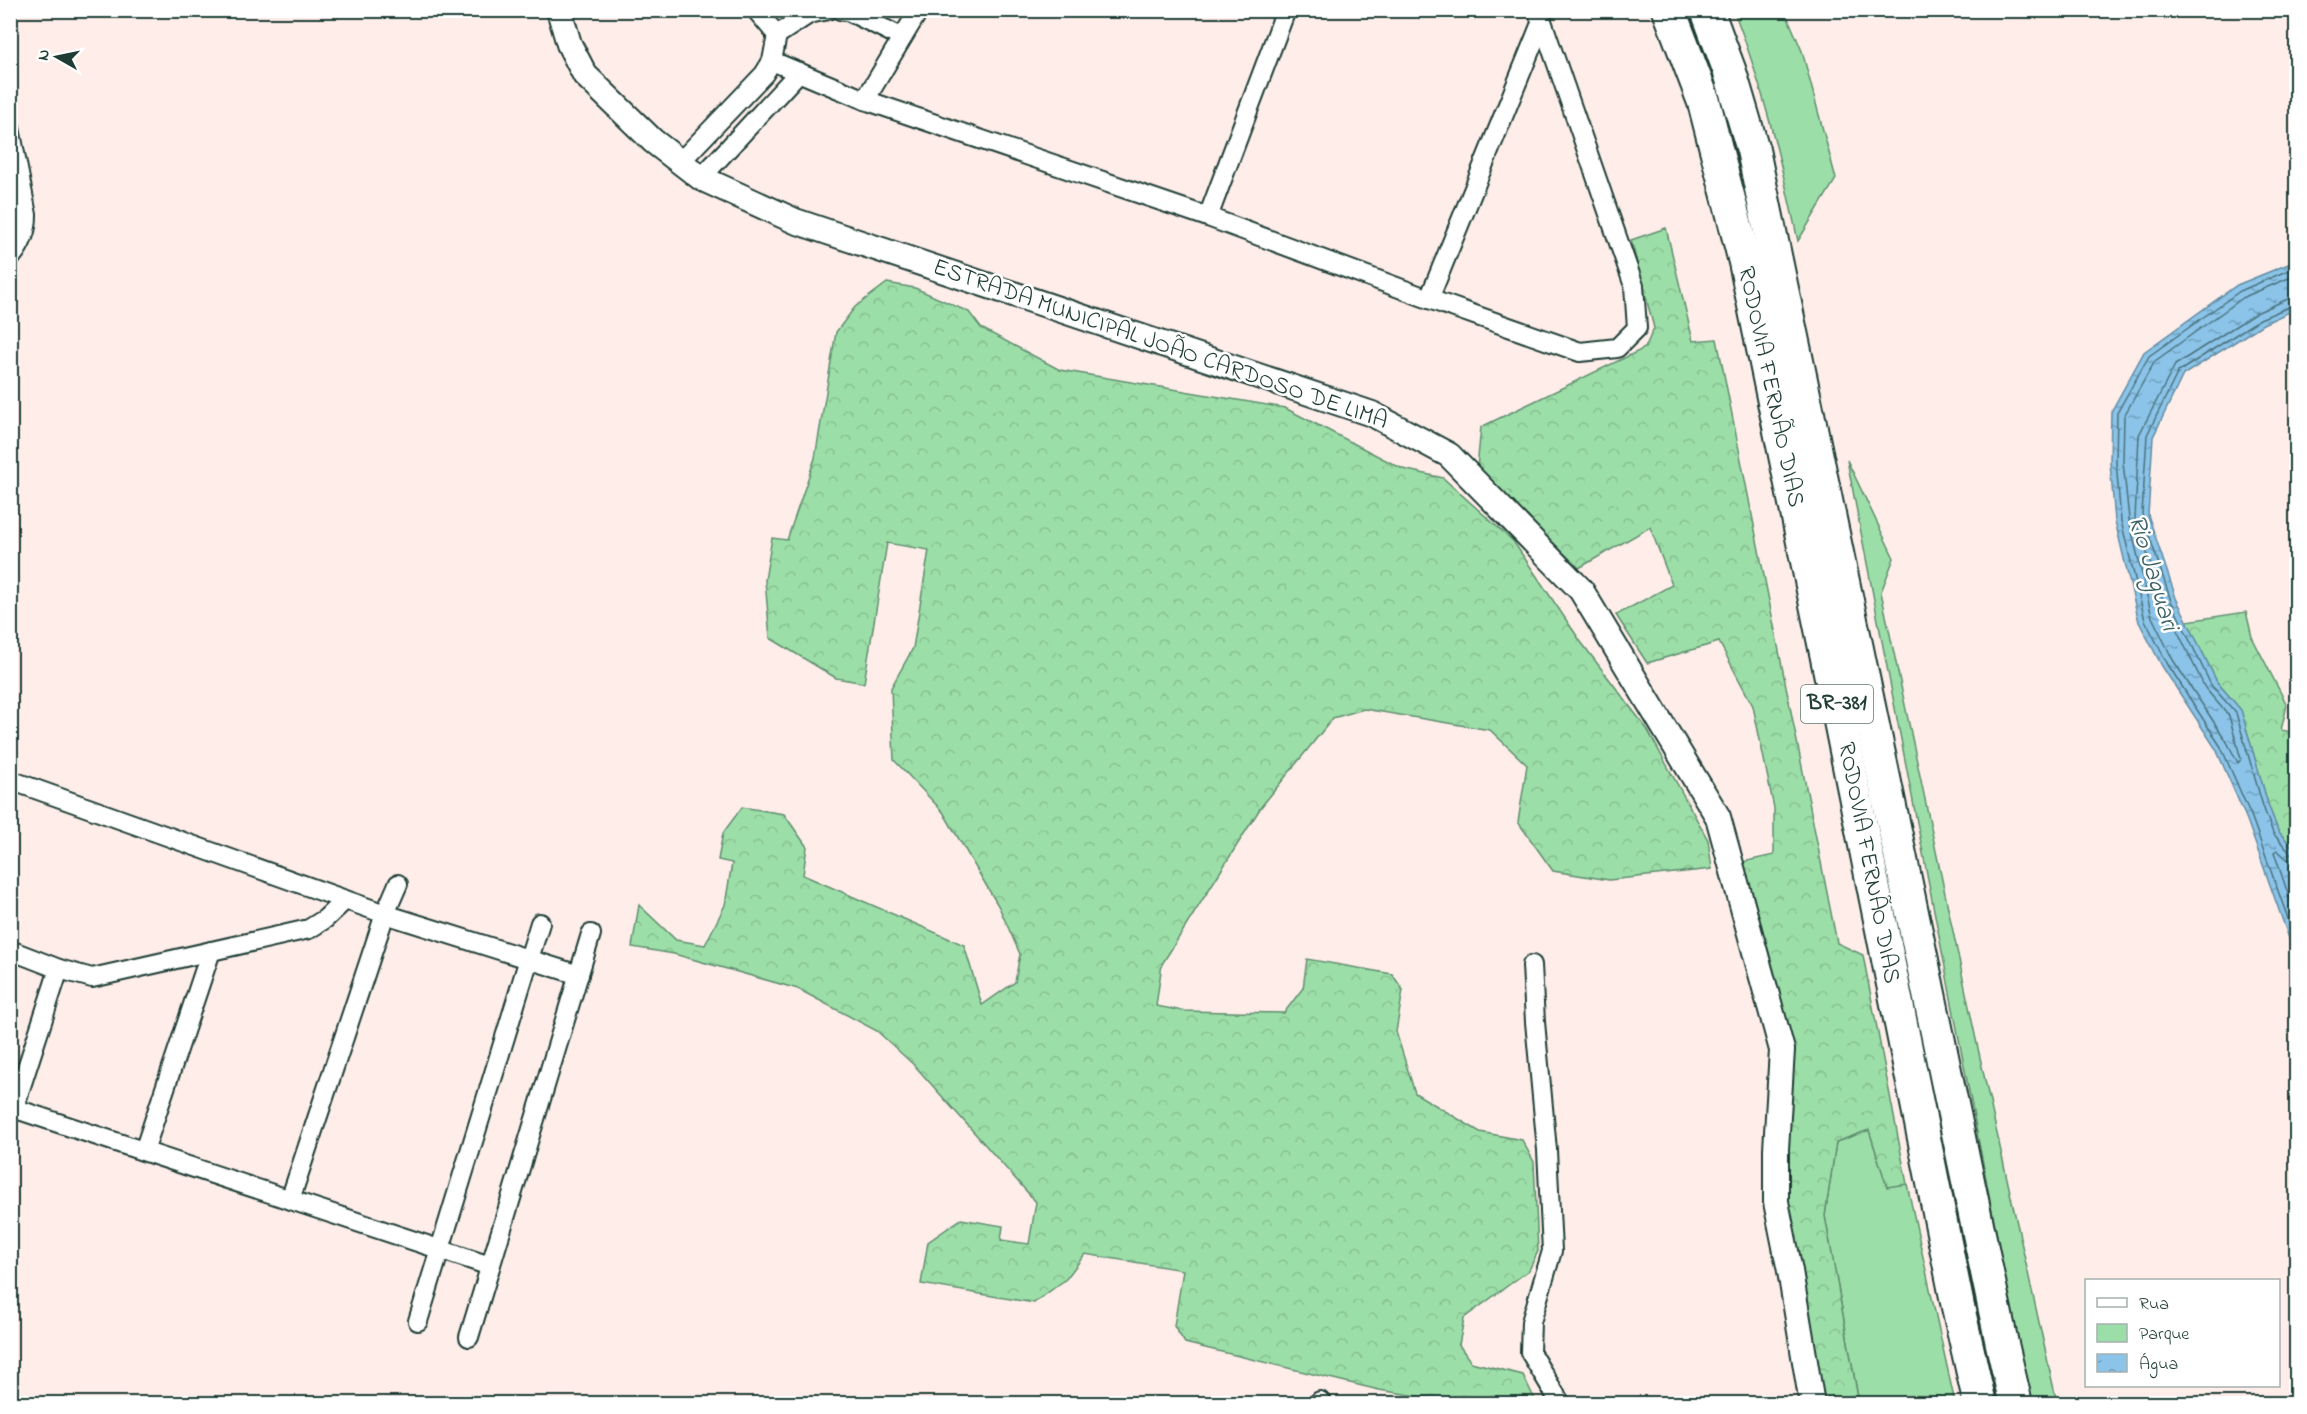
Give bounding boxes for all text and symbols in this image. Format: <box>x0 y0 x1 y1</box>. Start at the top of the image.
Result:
north arrow <box>27 27 87 87</box>
text: N <box>31 48 57 62</box>
street label: ESTRADA MUNICIPAL JOÃO CARDOSO DE LIMA <box>928 250 1392 440</box>
street label: RODOVIA FERNÃO DIAS <box>1727 263 1813 511</box>
water label: Rio Jaguari <box>2116 510 2188 638</box>
road number: BR-381 <box>1801 685 1873 723</box>
street label: RODOVIA FERNÃO DIAS <box>1827 739 1909 987</box>
legend <box>2085 1279 2280 1387</box>
text: Rua <box>2139 1292 2169 1318</box>
text: Parque <box>2139 1322 2190 1348</box>
text: Água <box>2139 1352 2178 1379</box>

